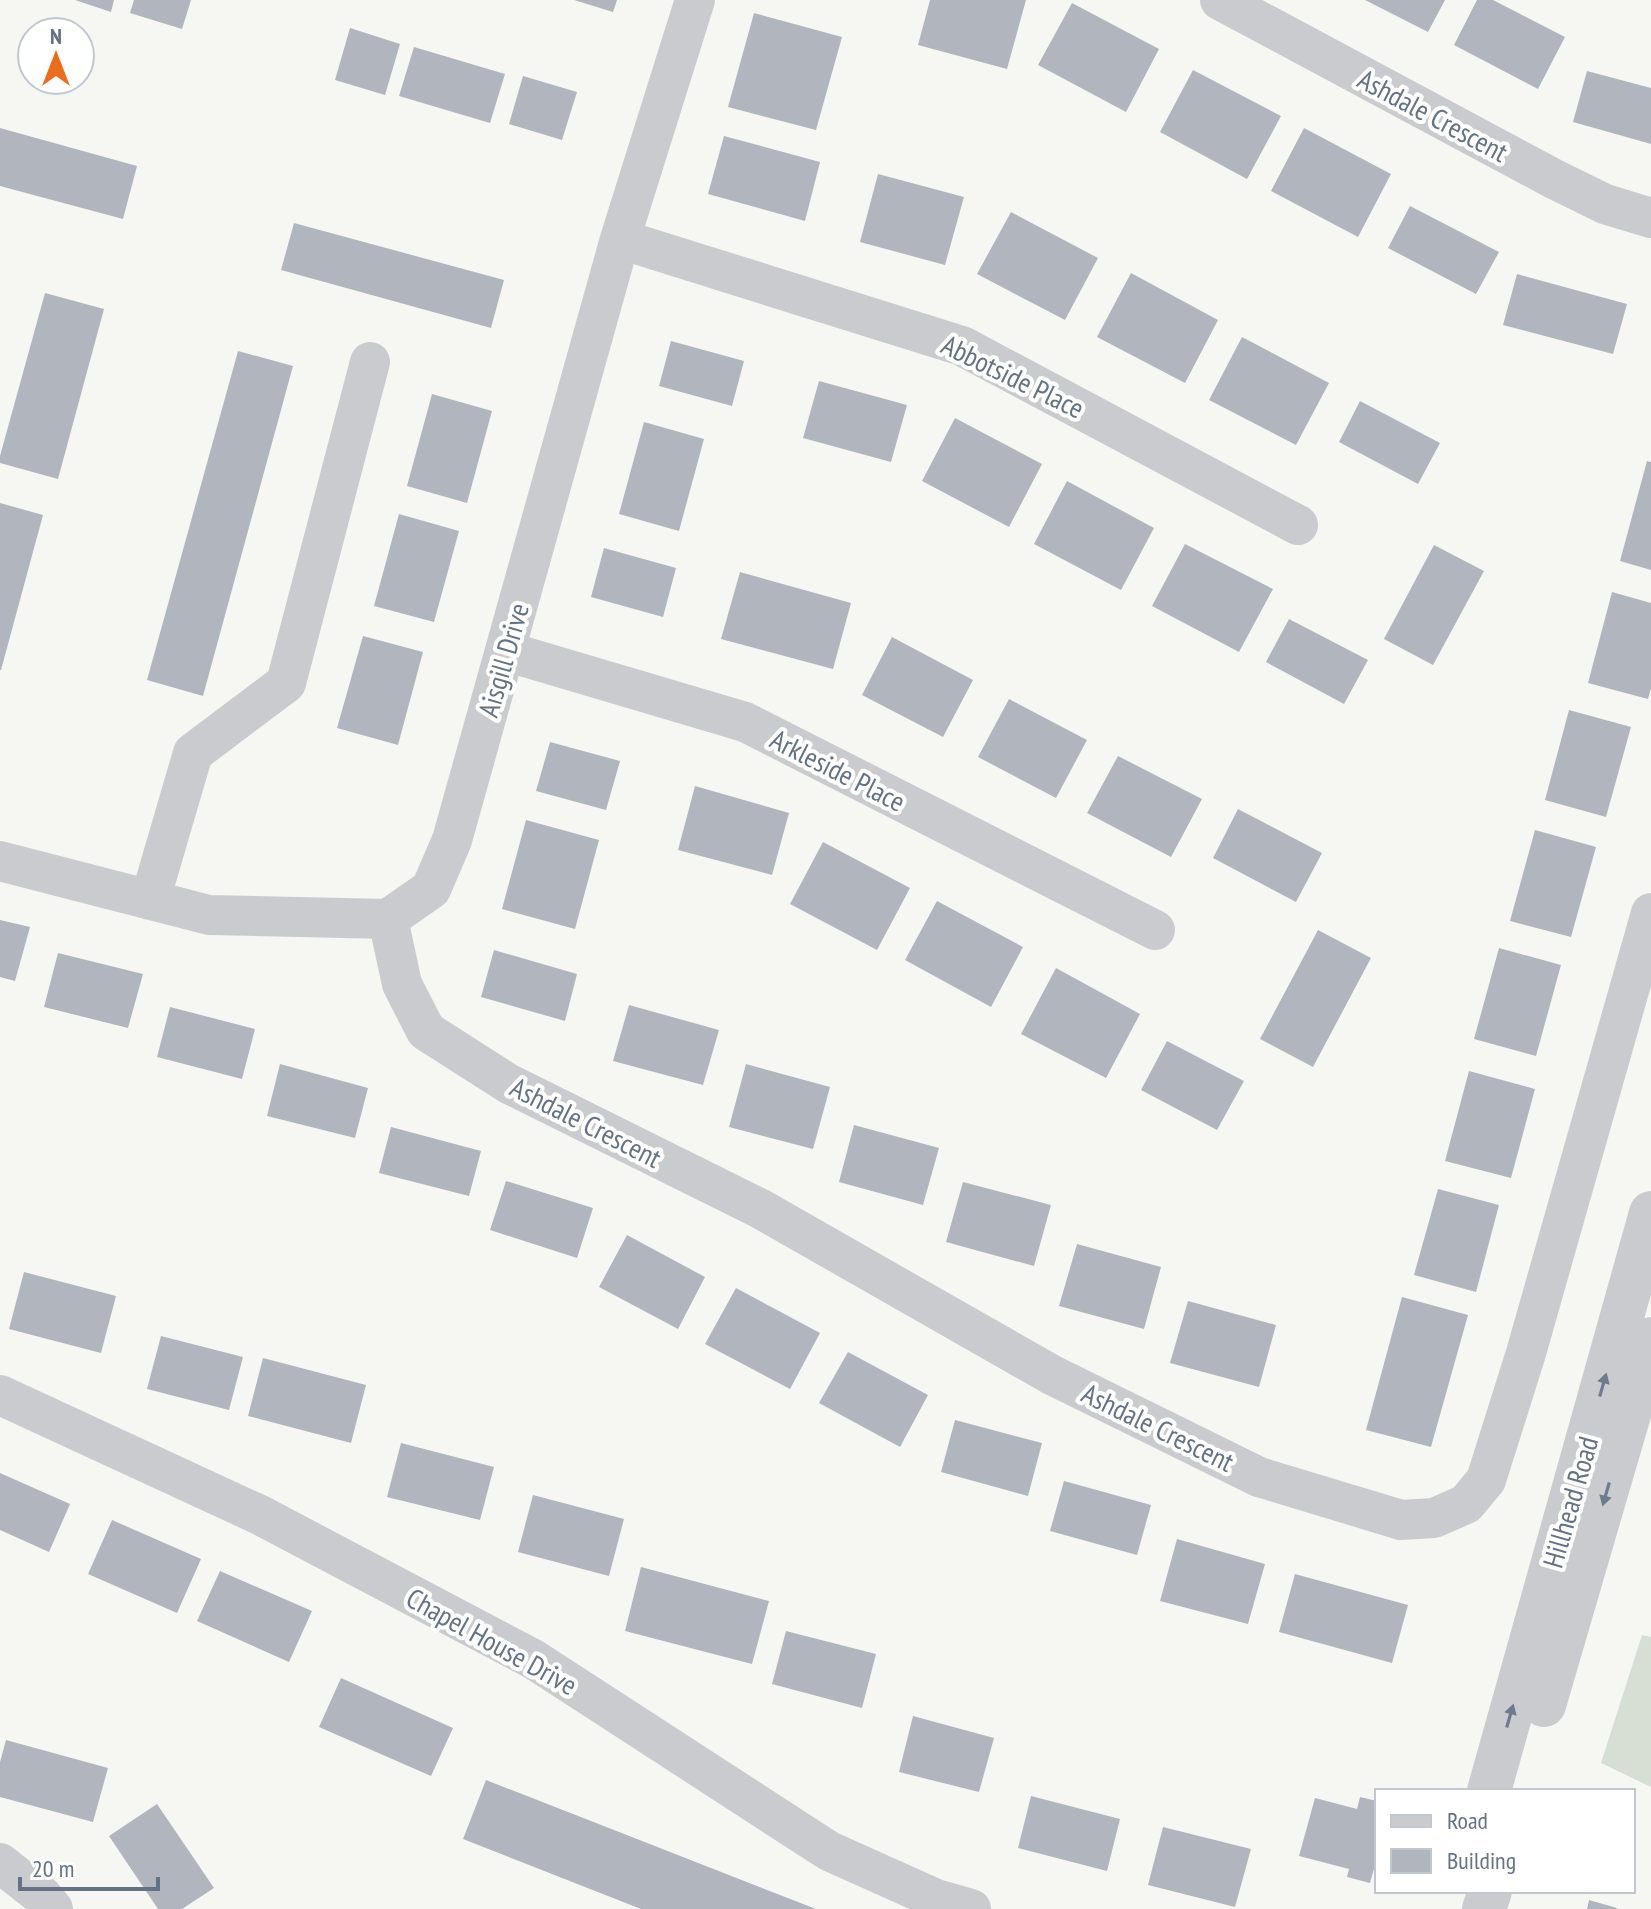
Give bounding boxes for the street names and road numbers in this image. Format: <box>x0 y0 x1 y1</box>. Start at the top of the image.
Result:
street label: Ashdale Crescent <box>1352 60 1515 170</box>
street label: Abbotside Place <box>936 326 1090 426</box>
street label: Aisgill Drive <box>469 599 537 721</box>
street label: Arkleside Place <box>764 720 912 820</box>
street label: Ashdale Crescent <box>504 1068 668 1176</box>
street label: Ashdale Crescent <box>1076 1374 1240 1480</box>
street label: Hillhead Road <box>1534 1432 1606 1572</box>
street label: Chapel House Drive <box>400 1579 584 1703</box>

